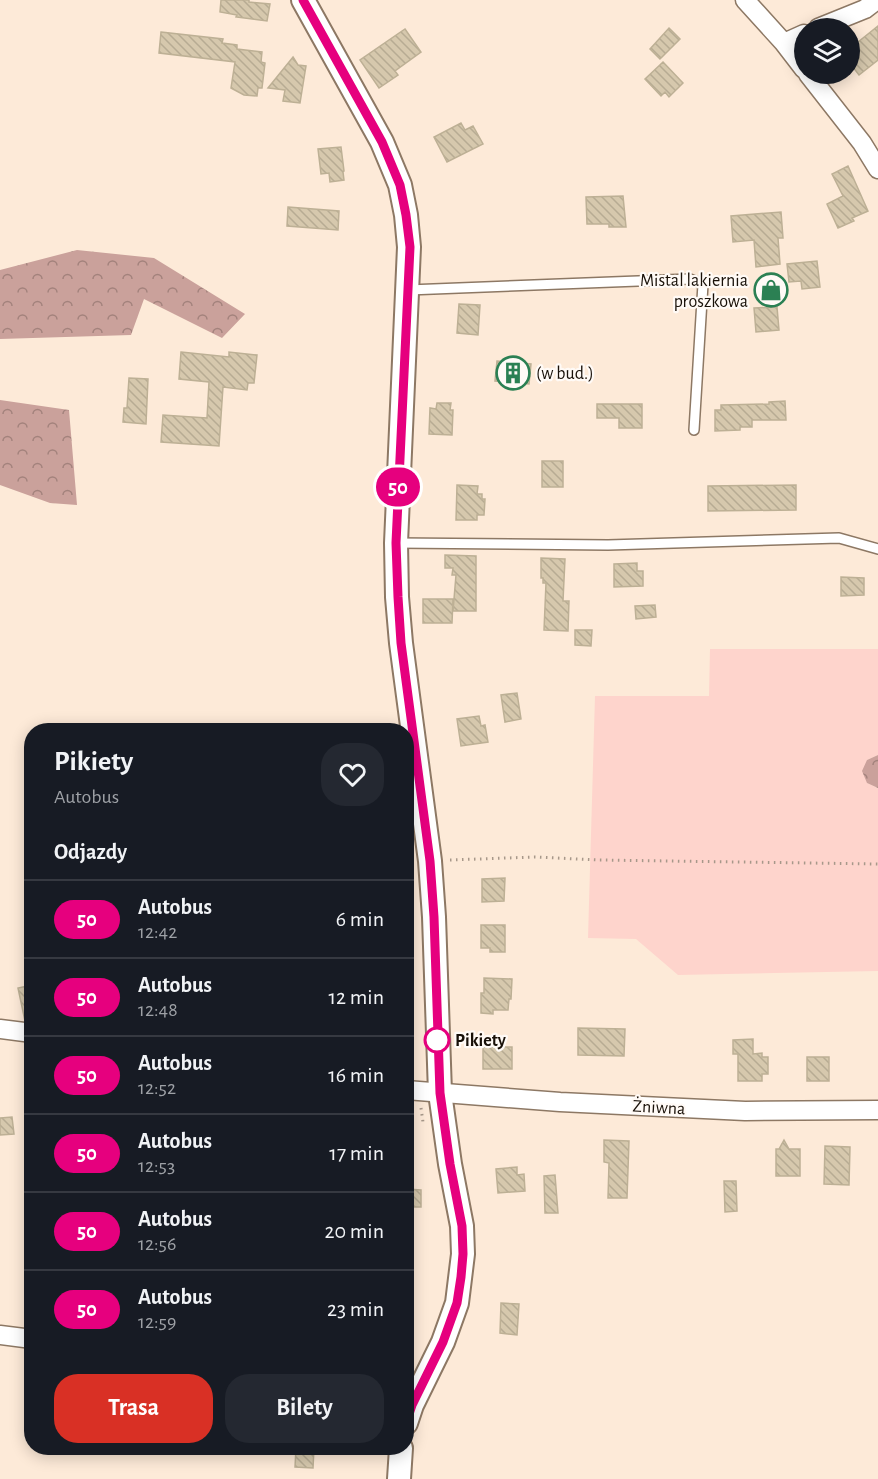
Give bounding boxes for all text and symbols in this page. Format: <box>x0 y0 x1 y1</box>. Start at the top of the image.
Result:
map controls <box>794 18 860 84</box>
button: layers <box>794 18 860 84</box>
place label: Mistal lakiernia proszkowa <box>640 272 748 311</box>
shop icon: Mistal lakiernia proszkowa <box>753 272 789 308</box>
building icon: (w bud.) <box>495 355 531 391</box>
place label: (w bud.) <box>536 365 594 383</box>
line badge: 50 <box>371 468 425 506</box>
text: 50 <box>388 477 408 498</box>
button: heart <box>321 743 384 806</box>
text: Pikiety <box>54 748 133 776</box>
text: Autobus <box>54 787 119 807</box>
text: Odjazdy <box>54 841 127 863</box>
text: Autobus <box>138 896 212 918</box>
text: 6 min <box>336 908 384 930</box>
text: 50 <box>77 909 97 930</box>
text: 12:42 <box>138 922 177 942</box>
text: Autobus <box>138 974 212 996</box>
text: 12 min <box>329 986 384 1008</box>
text: 50 <box>77 987 97 1008</box>
text: 12:48 <box>138 1000 178 1020</box>
marker: Pikiety <box>424 1027 450 1053</box>
place label: Pikiety <box>455 1032 507 1050</box>
text: Autobus <box>138 1052 212 1074</box>
text: 16 min <box>328 1064 384 1086</box>
text: 50 <box>77 1065 97 1086</box>
text: 12:52 <box>138 1078 176 1098</box>
street label: Żniwna <box>632 1096 686 1118</box>
text: Autobus <box>138 1130 212 1152</box>
text: 17 min <box>329 1142 384 1164</box>
text: 50 <box>77 1143 97 1164</box>
text: 12:53 <box>138 1156 175 1176</box>
text: Autobus <box>138 1208 212 1230</box>
text: 20 min <box>324 1220 384 1242</box>
text: 50 <box>77 1221 97 1242</box>
text: 12:56 <box>138 1234 176 1254</box>
text: Autobus <box>138 1286 212 1308</box>
text: 23 min <box>327 1298 384 1320</box>
text: 50 <box>77 1299 97 1320</box>
text: 12:59 <box>138 1312 176 1332</box>
button: Trasa <box>54 1374 213 1443</box>
button: Bilety <box>225 1374 384 1443</box>

